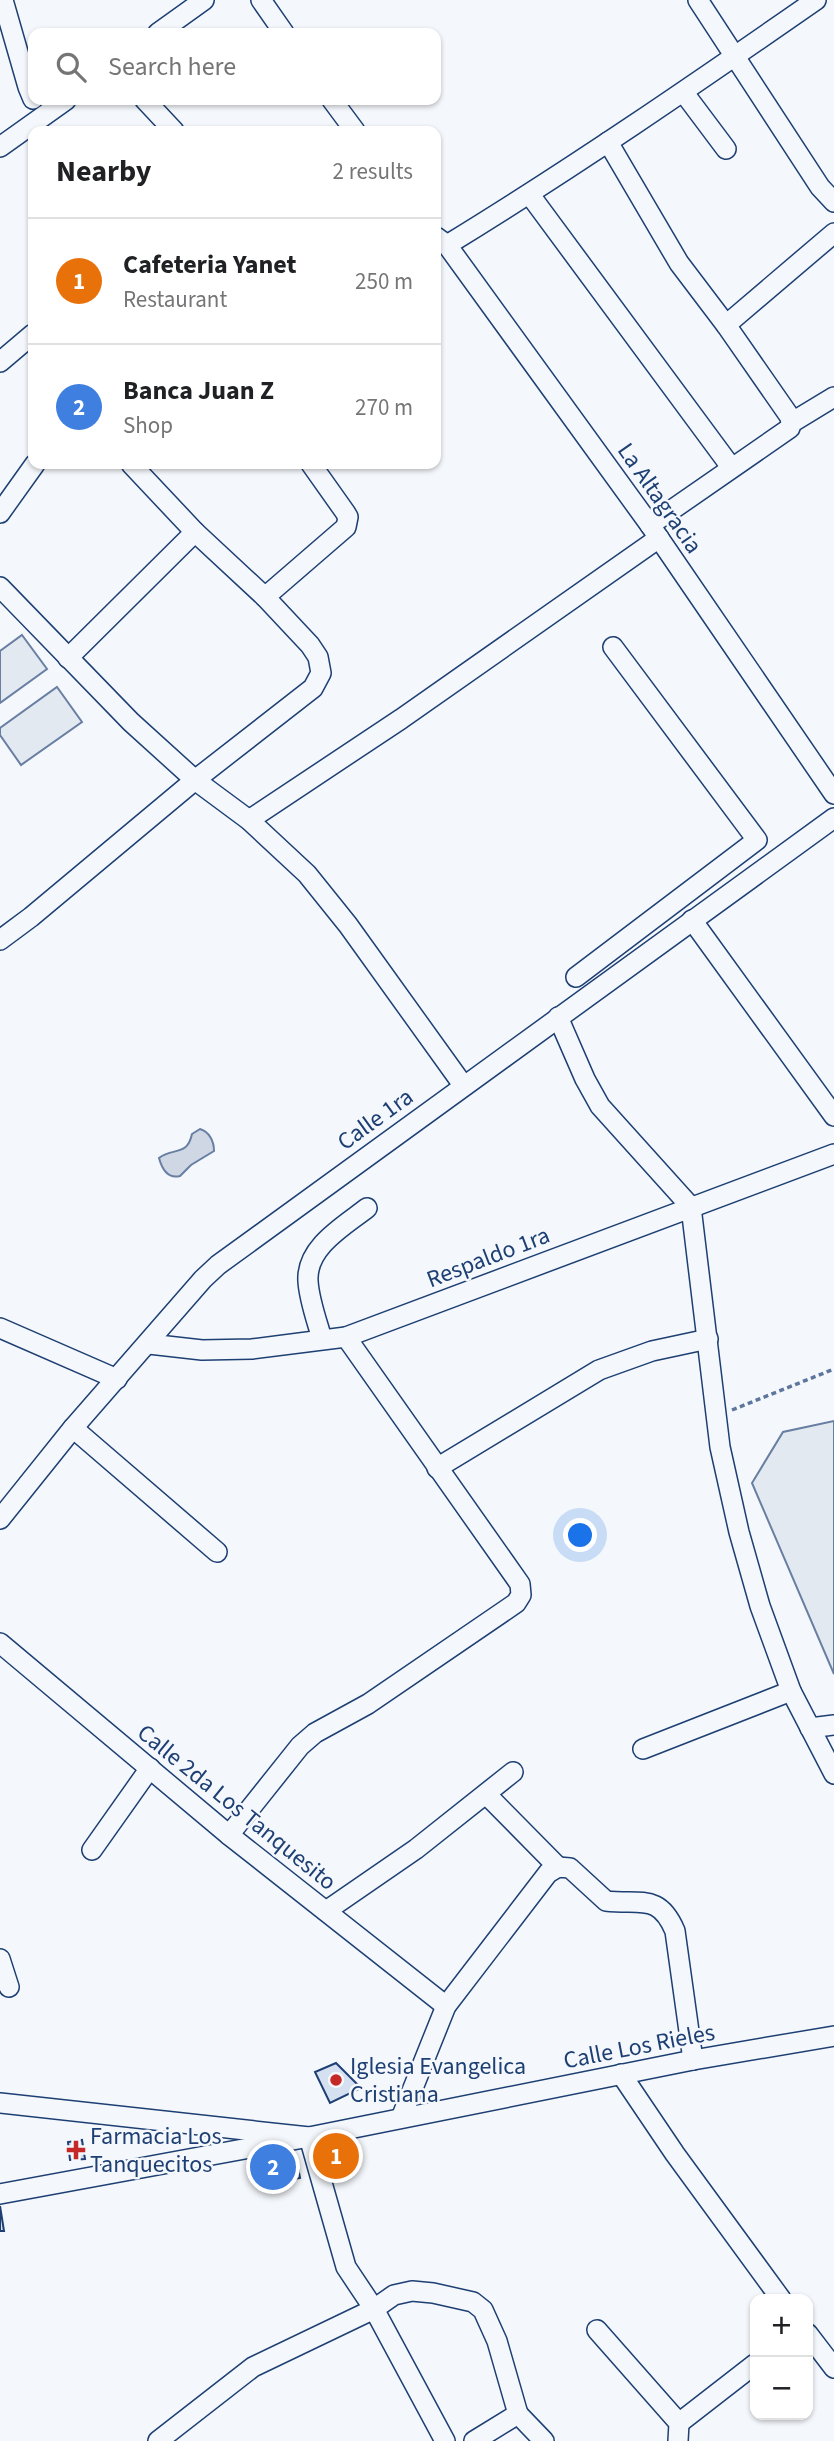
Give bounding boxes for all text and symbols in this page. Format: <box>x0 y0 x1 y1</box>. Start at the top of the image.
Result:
search box <box>28 28 441 105</box>
icon: search <box>52 48 90 86</box>
text: Search here <box>108 48 236 85</box>
text: Nearby <box>56 150 151 193</box>
text: 2 results <box>333 155 413 188</box>
text: Cafeteria Yanet <box>123 246 296 283</box>
text: 1 <box>73 265 85 298</box>
text: 250 m <box>355 265 413 298</box>
text: Restaurant <box>123 283 227 316</box>
text: Banca Juan Z <box>123 372 274 409</box>
text: 2 <box>73 391 85 424</box>
text: 270 m <box>355 391 413 424</box>
text: Shop <box>123 409 173 442</box>
street label: La Altagracia <box>608 436 711 561</box>
street label: Calle 1ra <box>330 1080 421 1159</box>
street label: Respaldo 1ra <box>421 1218 555 1297</box>
your location <box>563 1518 597 1552</box>
street label: Calle 2da Los Tanquesito <box>130 1716 344 1899</box>
street label: Calle Los Rieles <box>560 2015 718 2078</box>
place label: Iglesia Evangelica Cristiana <box>350 2049 526 2112</box>
marker: Iglesia Evangelica Cristiana <box>328 2072 344 2088</box>
place label: Farmacia Los Tanquecitos <box>90 2119 222 2182</box>
pin: 1 <box>313 2130 359 2182</box>
pin: 2 <box>250 2141 296 2193</box>
marker: Farmacia Los Tanquecitos <box>68 2142 84 2158</box>
map controls <box>750 2294 813 2420</box>
button: + <box>750 2294 813 2357</box>
button: − <box>750 2357 813 2420</box>

